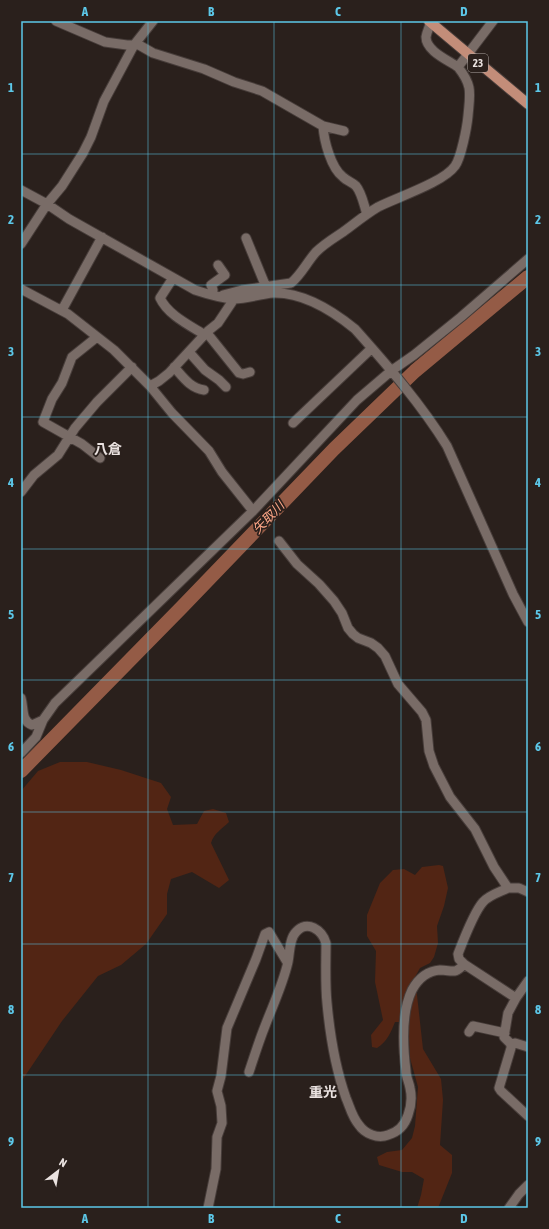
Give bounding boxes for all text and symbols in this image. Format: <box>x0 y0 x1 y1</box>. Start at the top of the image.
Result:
text: A <box>81 4 89 19</box>
text: B <box>208 4 215 19</box>
text: C <box>335 4 341 19</box>
text: D <box>460 4 468 19</box>
road number: 23 <box>468 54 488 72</box>
text: 1 <box>8 80 14 95</box>
text: 1 <box>535 80 541 95</box>
text: 2 <box>8 212 14 227</box>
text: 2 <box>535 212 541 227</box>
text: 3 <box>8 344 14 359</box>
text: 3 <box>535 344 541 359</box>
district label: 八倉 <box>94 441 122 457</box>
text: 4 <box>7 475 14 490</box>
text: 4 <box>534 475 541 490</box>
water label: 矢取川 <box>249 497 289 537</box>
text: 5 <box>8 607 14 622</box>
text: 5 <box>535 607 541 622</box>
text: 6 <box>8 739 14 754</box>
text: 6 <box>535 739 541 754</box>
text: 7 <box>8 870 14 885</box>
text: 7 <box>535 870 541 885</box>
text: 8 <box>8 1002 14 1017</box>
text: 8 <box>535 1002 541 1017</box>
district label: 重光 <box>309 1084 337 1100</box>
text: 9 <box>8 1134 14 1149</box>
text: 9 <box>535 1134 541 1149</box>
north arrow <box>38 1151 78 1191</box>
text: N <box>57 1156 69 1169</box>
text: A <box>81 1211 89 1226</box>
text: B <box>208 1211 215 1226</box>
text: C <box>335 1211 341 1226</box>
text: D <box>460 1211 468 1226</box>

